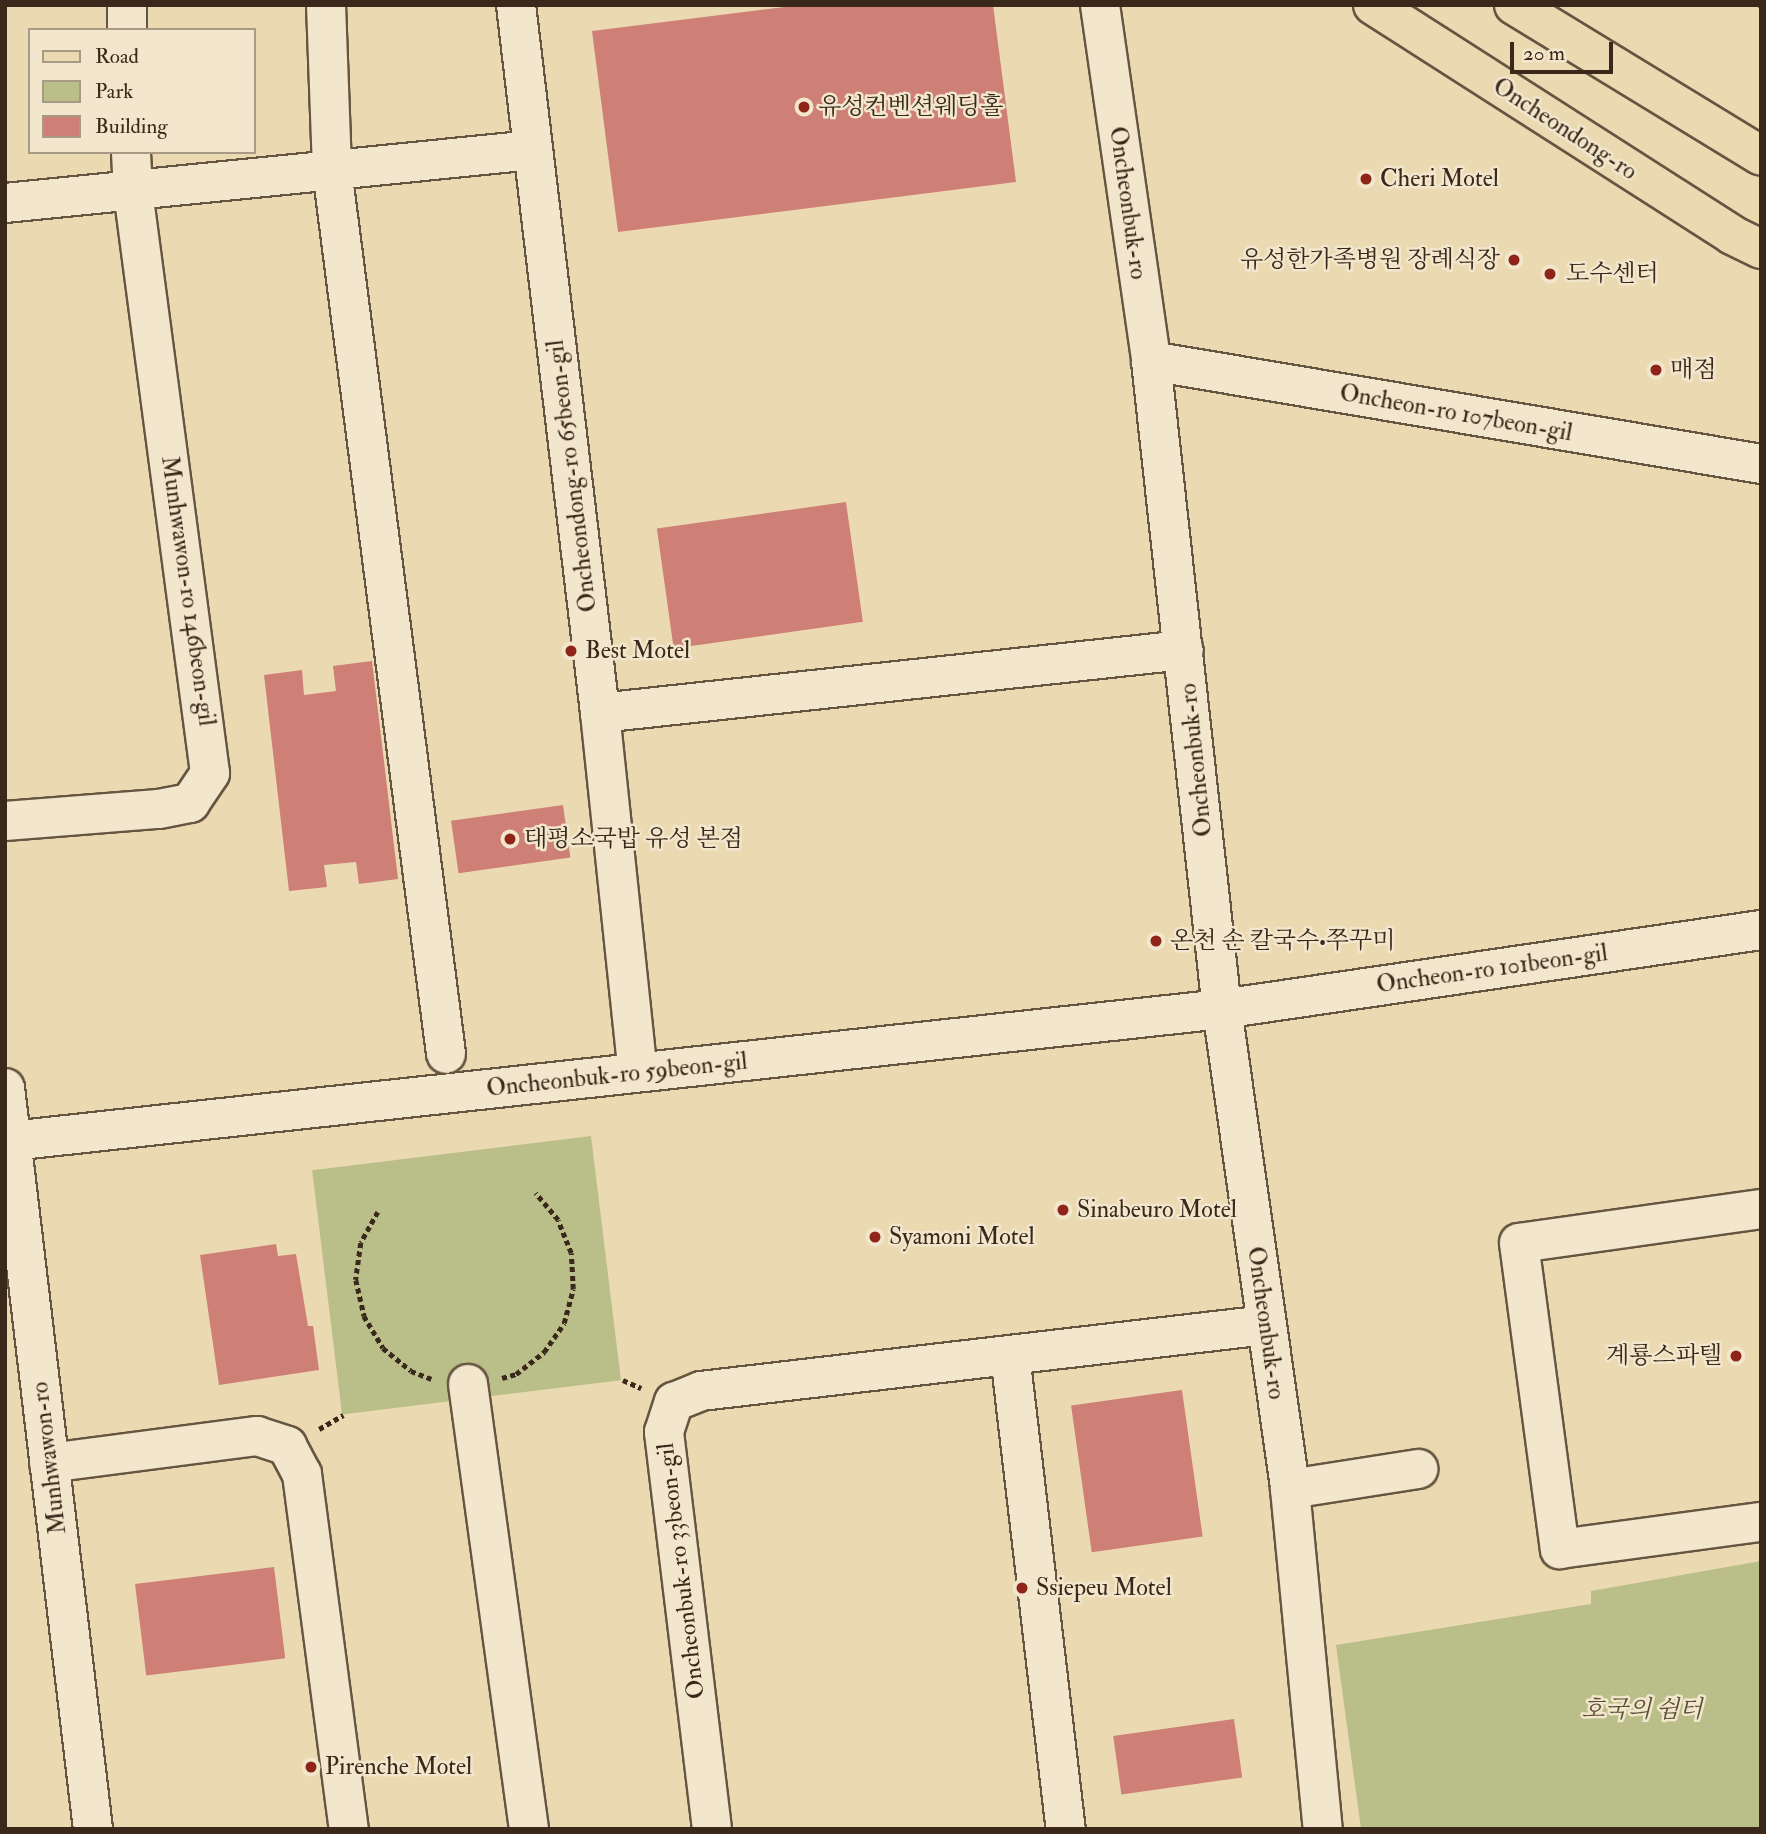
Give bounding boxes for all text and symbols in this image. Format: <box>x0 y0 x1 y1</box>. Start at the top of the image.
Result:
legend <box>28 28 256 154</box>
scale bar <box>1514 28 1617 72</box>
text: 20 m <box>1523 40 1565 67</box>
text: Road <box>95 43 139 70</box>
street label: Oncheondong-ro <box>1488 72 1642 186</box>
text: Park <box>95 78 133 105</box>
place label: 유성컨벤션웨딩홀 <box>818 93 1003 121</box>
marker: 유성컨벤션웨딩홀 <box>796 99 812 115</box>
text: Building <box>95 113 168 140</box>
street label: Oncheonbuk-ro <box>1103 125 1153 281</box>
place label: Cheri Motel <box>1380 165 1499 193</box>
marker: Cheri Motel <box>1358 171 1374 187</box>
place label: 유성한가족병원 장례식장 <box>1240 246 1500 274</box>
marker: 유성한가족병원 장례식장 <box>1506 252 1522 268</box>
place label: 도수센터 <box>1566 260 1659 288</box>
marker: 도수센터 <box>1540 264 1560 284</box>
street label: Oncheondong-ro 65beon-gil <box>541 338 603 614</box>
place label: 매점 <box>1670 356 1716 384</box>
marker: 매점 <box>1648 362 1664 378</box>
street label: Oncheon-ro 107beon-gil <box>1337 378 1575 448</box>
street label: Munhwawon-ro 146beon-gil <box>155 454 221 728</box>
place label: Best Motel <box>585 637 690 665</box>
marker: Best Motel <box>563 643 579 659</box>
street label: Oncheonbuk-ro <box>1174 682 1218 838</box>
place label: 태평소국밥 유성 본점 <box>524 825 743 853</box>
marker: 태평소국밥 유성 본점 <box>502 831 518 847</box>
place label: 온천 손 칼국수•쭈꾸미 <box>1170 927 1395 955</box>
marker: 온천 손 칼국수•쭈꾸미 <box>1148 933 1164 949</box>
street label: Oncheon-ro 101beon-gil <box>1375 939 1609 999</box>
street label: Oncheonbuk-ro 59beon-gil <box>485 1047 749 1103</box>
place label: Sinabeuro Motel <box>1077 1196 1237 1224</box>
marker: Sinabeuro Motel <box>1055 1202 1071 1218</box>
place label: Syamoni Motel <box>889 1223 1035 1251</box>
marker: Syamoni Motel <box>867 1229 883 1245</box>
street label: Oncheonbuk-ro <box>1241 1245 1291 1401</box>
place label: 계룡스파텔 <box>1606 1342 1722 1370</box>
marker: 계룡스파텔 <box>1728 1348 1744 1364</box>
street label: Munhwawon-ro <box>25 1380 73 1536</box>
street label: Oncheonbuk-ro 33beon-gil <box>651 1441 711 1701</box>
place label: Ssiepeu Motel <box>1036 1574 1172 1602</box>
marker: Ssiepeu Motel <box>1014 1580 1030 1596</box>
park label: 호국의 쉼터 <box>1582 1696 1702 1724</box>
place label: Pirenche Motel <box>325 1753 472 1781</box>
marker: Pirenche Motel <box>303 1759 319 1775</box>

